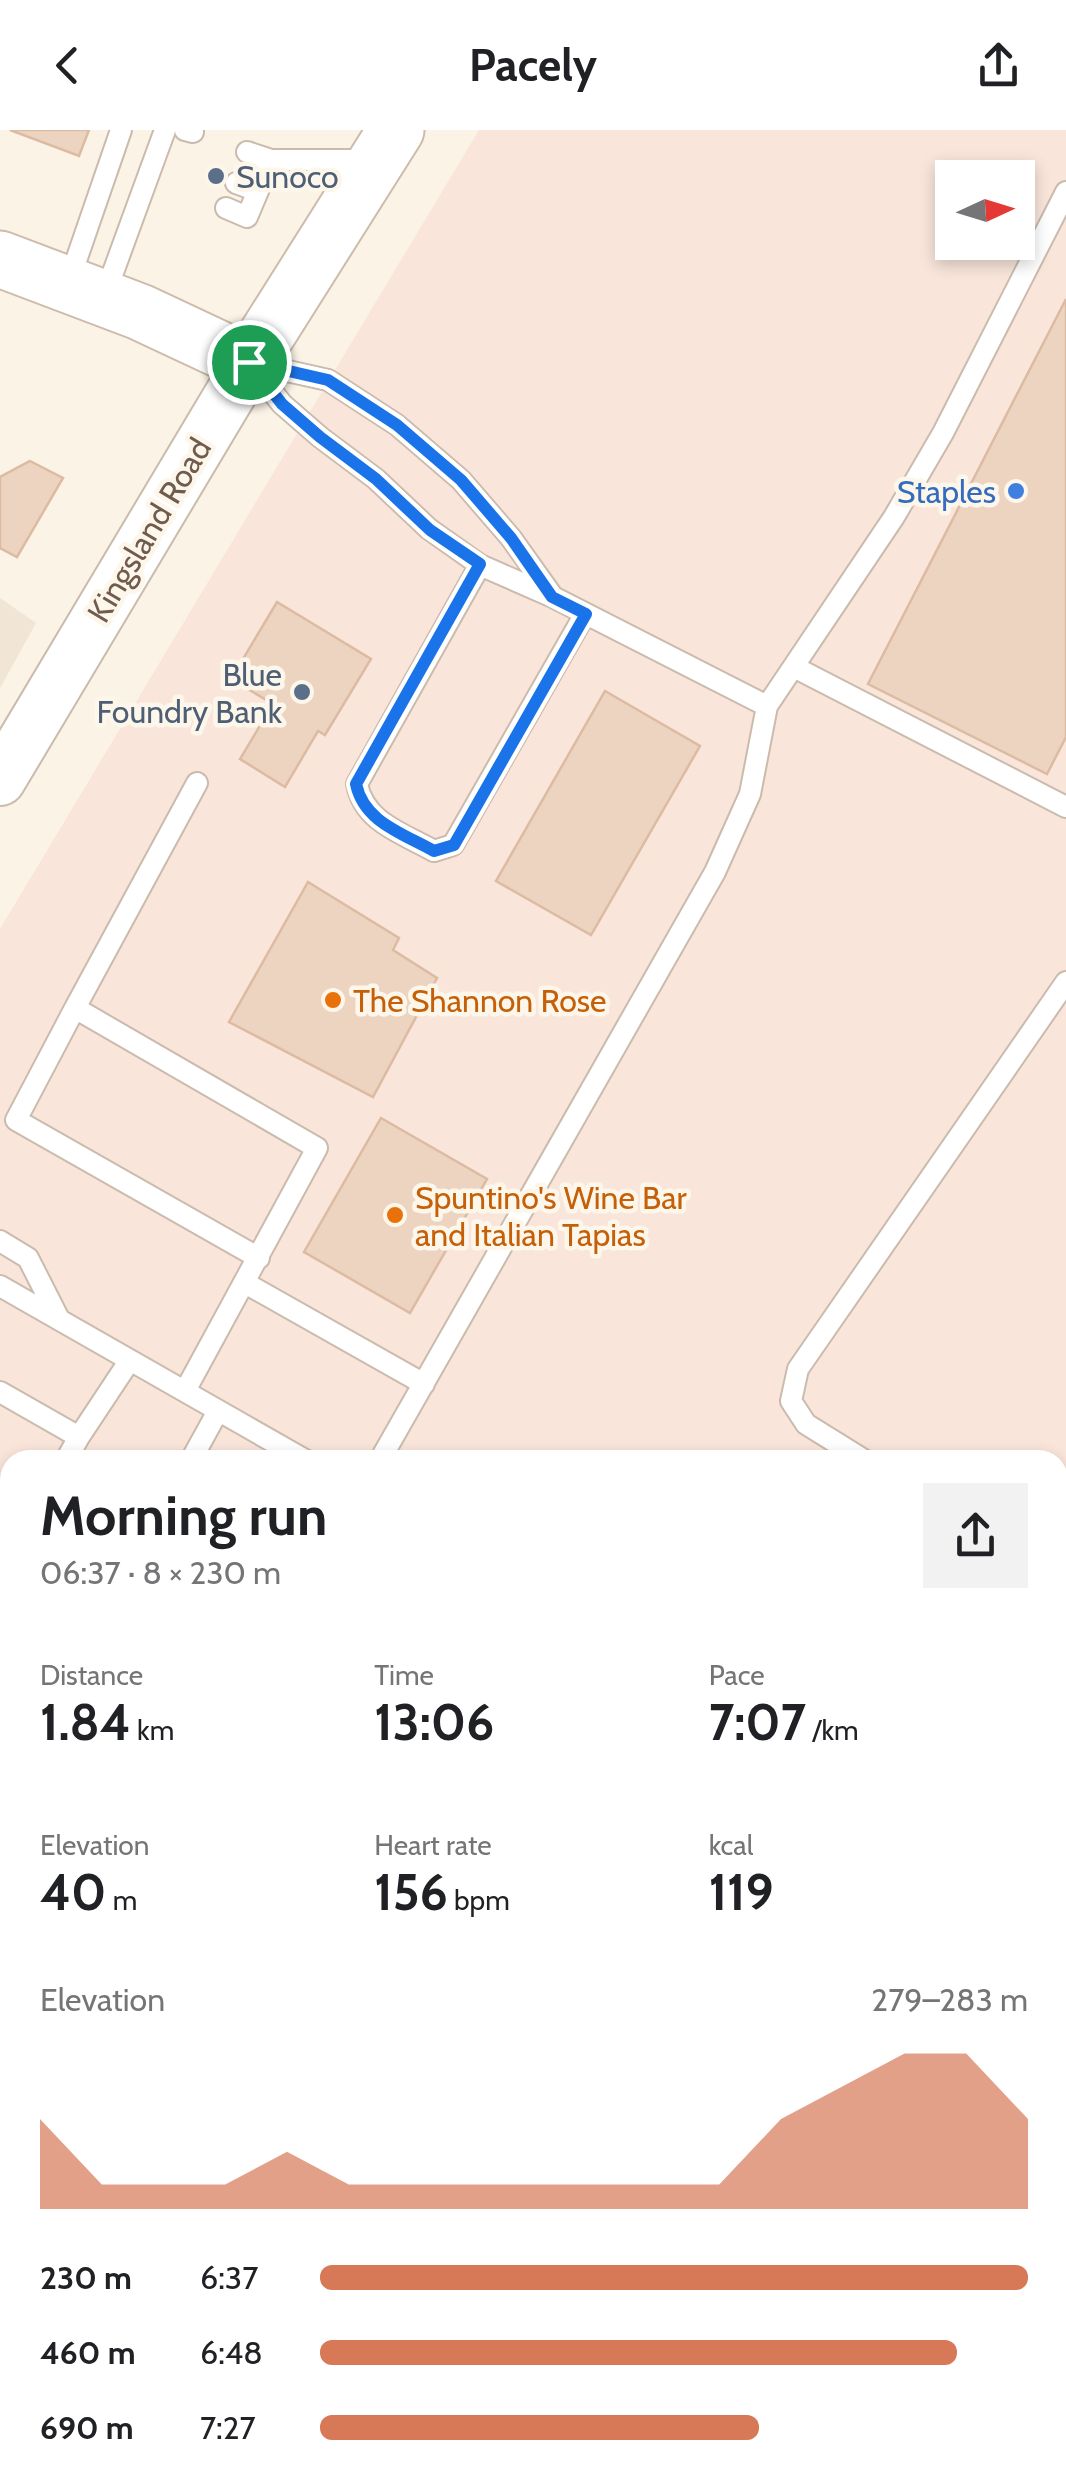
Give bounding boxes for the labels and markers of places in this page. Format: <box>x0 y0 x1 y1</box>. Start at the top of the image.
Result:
place label: Sunoco <box>236 157 339 196</box>
marker: Sunoco <box>205 165 227 187</box>
pin <box>207 320 292 405</box>
place label: Staples <box>897 472 996 511</box>
marker: Staples <box>1005 480 1027 502</box>
place label: Blue Foundry Bank <box>96 655 283 731</box>
marker: Blue Foundry Bank <box>291 681 313 703</box>
place label: The Shannon Rose <box>353 981 606 1020</box>
marker: The Shannon Rose <box>322 989 344 1011</box>
place label: Spuntino's Wine Bar and Italian Tapias <box>415 1178 688 1254</box>
marker: Spuntino's Wine Bar and Italian Tapias <box>384 1204 406 1226</box>

